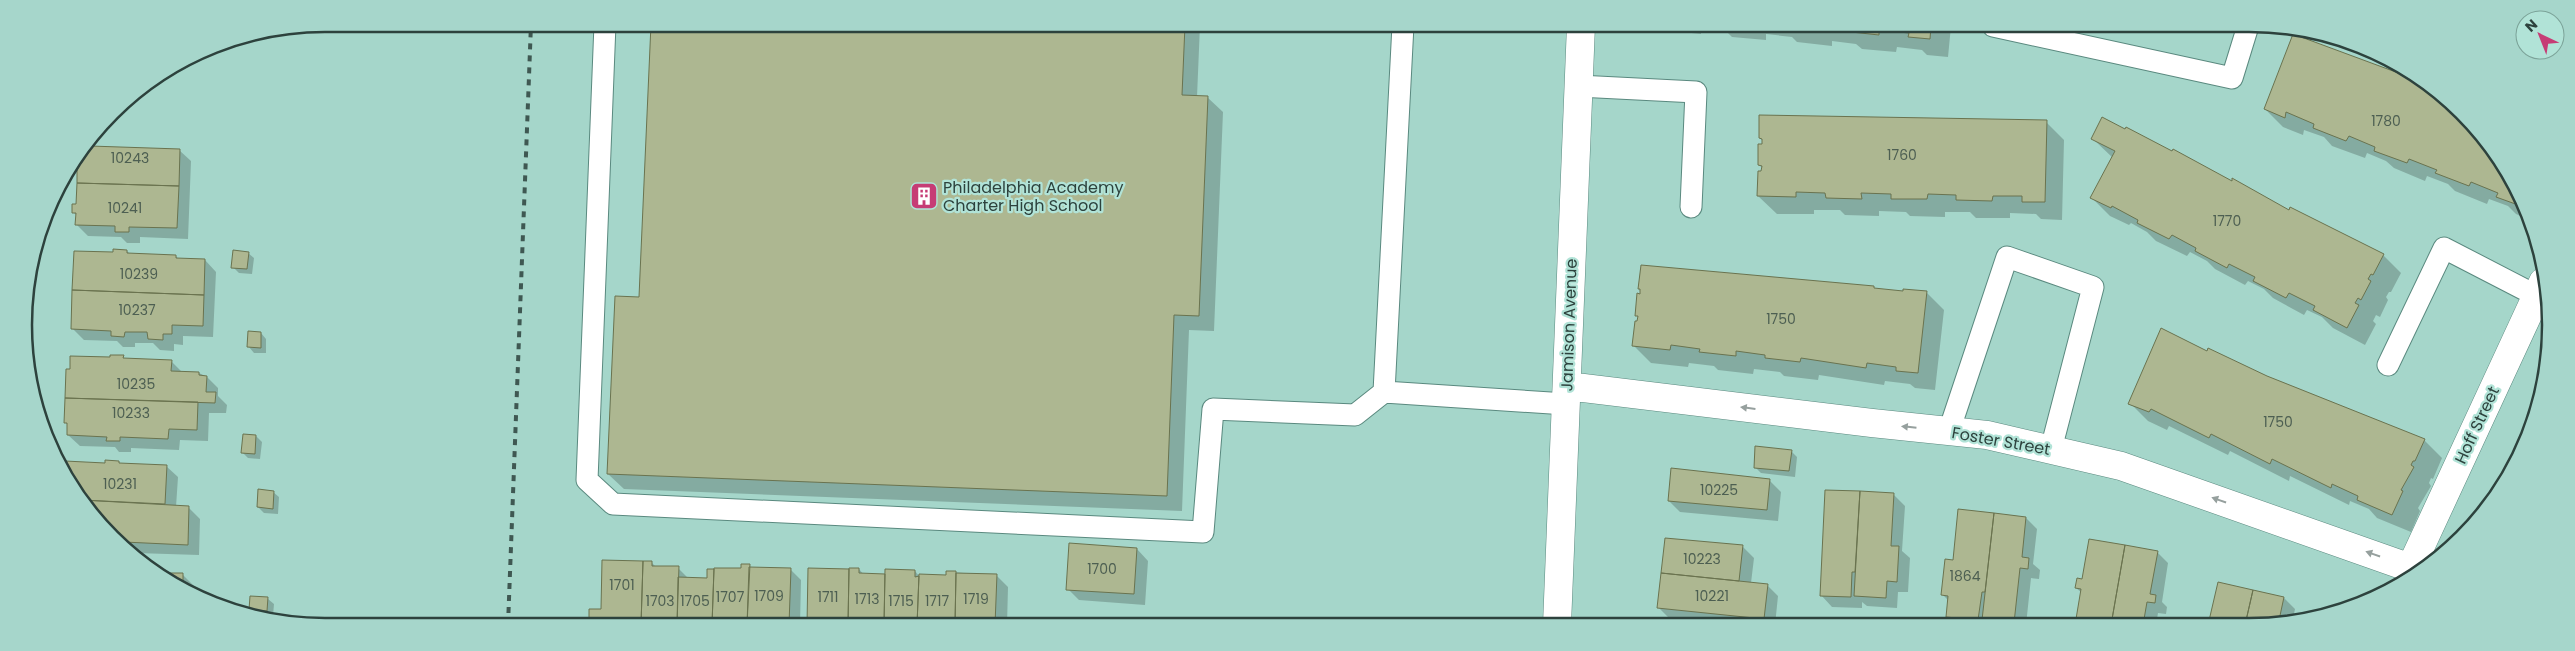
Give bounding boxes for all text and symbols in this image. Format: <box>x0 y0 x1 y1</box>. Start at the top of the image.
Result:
north arrow <box>2515 10 2565 60</box>
text: N <box>2520 15 2542 36</box>
house number: 1780 <box>2371 111 2401 131</box>
house number: 1760 <box>1887 145 1917 165</box>
house number: 10243 <box>111 148 149 168</box>
place label: Philadelphia Academy Charter High School <box>943 176 1123 217</box>
building icon: Philadelphia Academy Charter High School <box>909 181 939 211</box>
house number: 10241 <box>108 198 142 218</box>
house number: 1770 <box>2213 211 2241 231</box>
street label: Jamison Avenue <box>1555 258 1583 392</box>
house number: 10239 <box>120 264 158 284</box>
house number: 10237 <box>118 300 156 320</box>
house number: 1750 <box>1766 309 1796 329</box>
house number: 10235 <box>117 374 155 394</box>
street label: Hoff Street <box>2449 382 2505 467</box>
house number: 10233 <box>112 403 150 423</box>
one-way arrow <box>1740 404 1756 412</box>
house number: 1750 <box>2263 412 2293 432</box>
street label: Foster Street <box>1950 421 2052 461</box>
one-way arrow <box>1901 423 1917 431</box>
house number: 10231 <box>103 474 137 494</box>
house number: 10225 <box>1700 480 1738 500</box>
one-way arrow <box>2212 496 2227 503</box>
house number: 10223 <box>1683 549 1721 569</box>
one-way arrow <box>2365 550 2380 558</box>
house number: 1700 <box>1087 559 1117 579</box>
house number: 1864 <box>1949 566 1981 586</box>
house number: 1701 <box>609 575 635 595</box>
house number: 1709 <box>754 586 784 606</box>
house number: 10221 <box>1695 586 1729 606</box>
house number: 1707 <box>716 587 745 607</box>
house number: 1711 <box>817 587 839 607</box>
house number: 1713 <box>855 589 879 609</box>
house number: 1719 <box>963 589 989 609</box>
house number: 1703 <box>645 591 675 611</box>
house number: 1705 <box>680 591 710 611</box>
house number: 1715 <box>888 591 914 611</box>
house number: 1717 <box>925 591 949 611</box>

